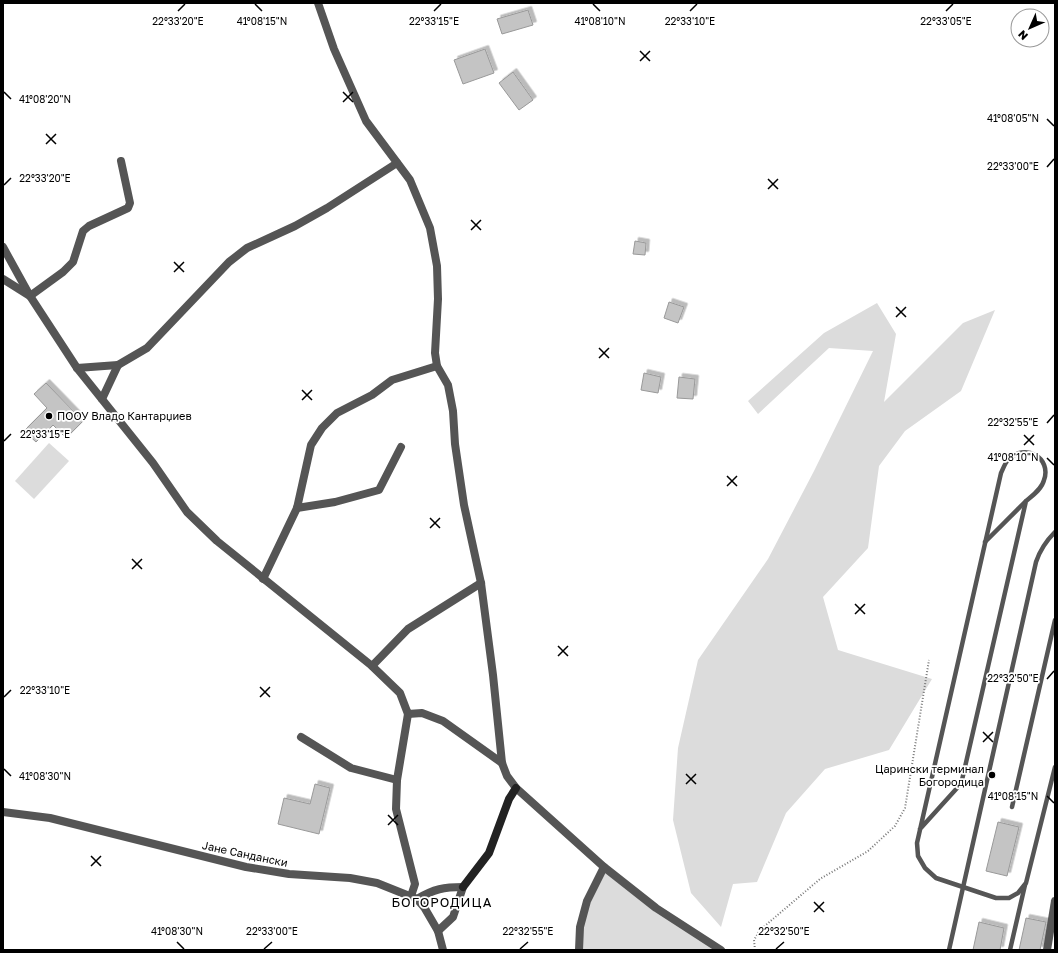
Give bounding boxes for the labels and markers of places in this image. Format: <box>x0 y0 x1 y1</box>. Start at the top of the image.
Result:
place label: ПООУ Владо Кантарџиев <box>57 409 192 422</box>
marker: ПООУ Владо Кантарџиев <box>44 411 54 421</box>
place label: Царински терминал Богородица <box>875 762 984 788</box>
marker: Царински терминал Богородица <box>987 770 997 780</box>

